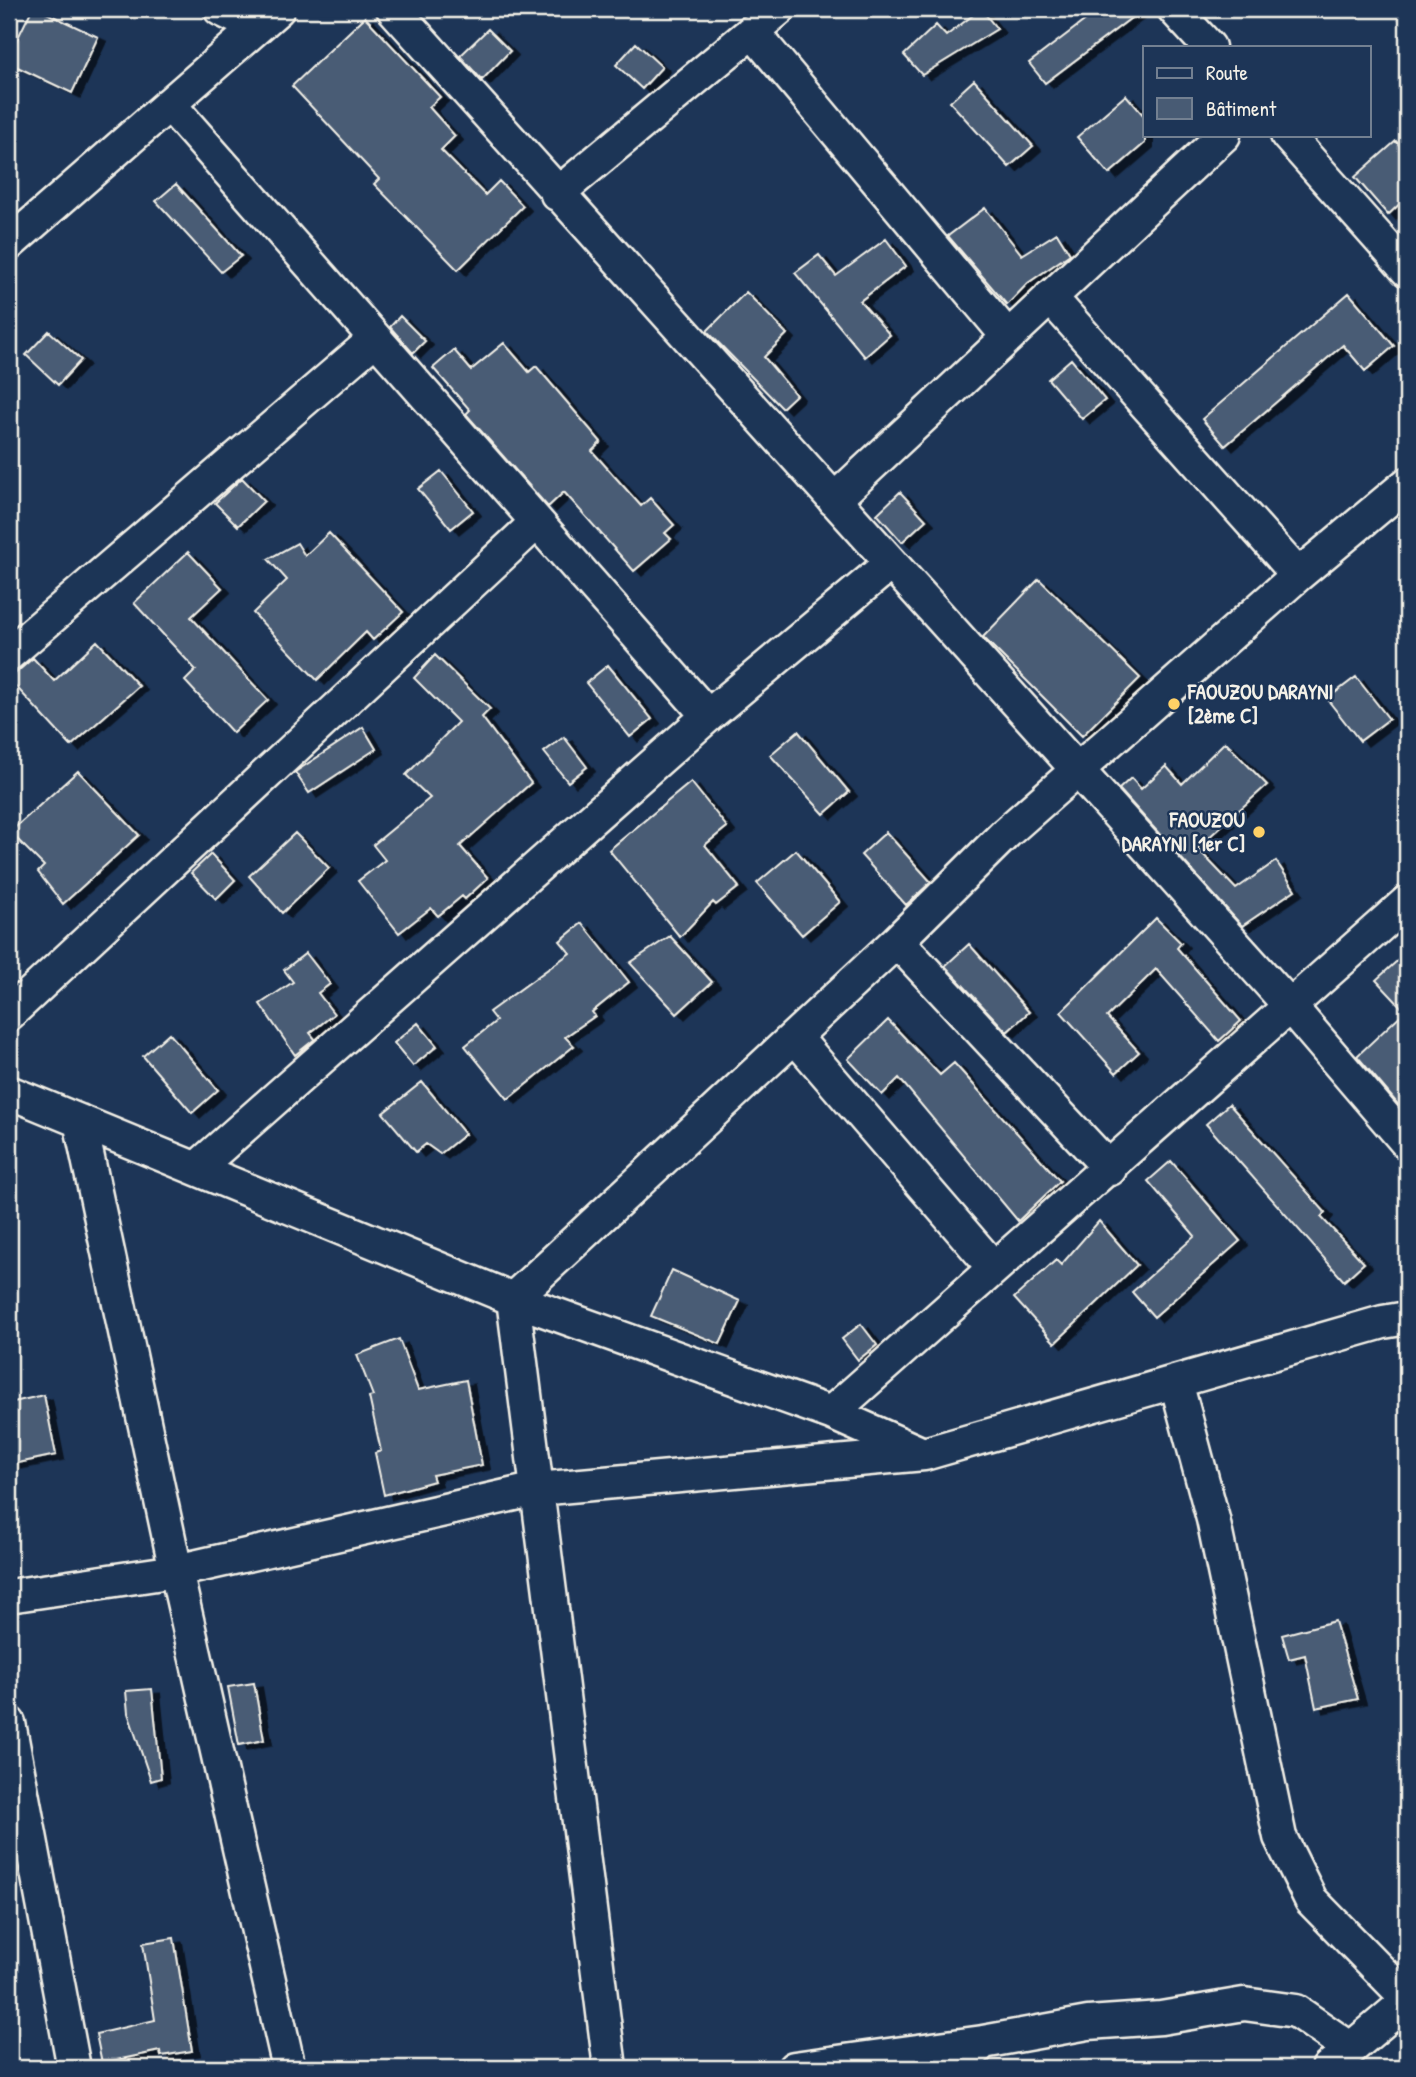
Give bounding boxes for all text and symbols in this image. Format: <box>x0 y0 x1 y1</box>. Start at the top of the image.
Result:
legend <box>1143 46 1370 136</box>
text: Route <box>1206 58 1248 87</box>
text: Bâtiment <box>1206 94 1277 123</box>
place label: FAOUZOU DARAYNI [2ème C] <box>1187 677 1333 730</box>
marker: FAOUZOU DARAYNI [2ème C] <box>1166 696 1182 712</box>
place label: FAOUZOU DARAYNI [1er C] <box>1122 805 1245 858</box>
marker: FAOUZOU DARAYNI [1er C] <box>1251 824 1267 840</box>

